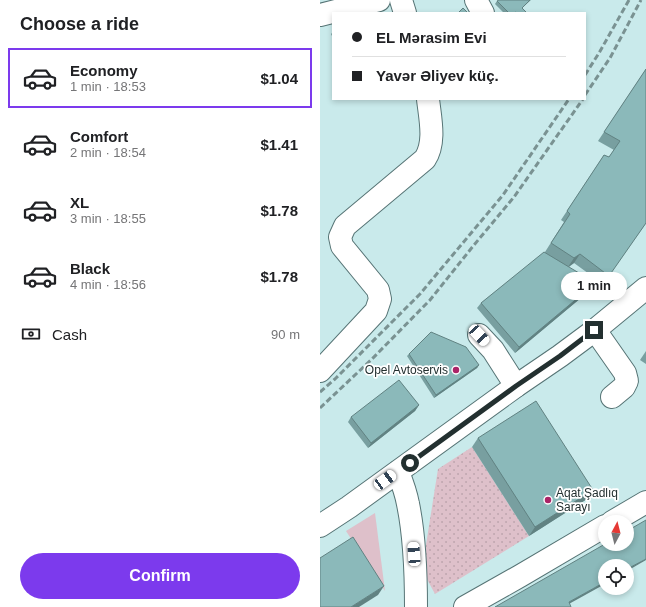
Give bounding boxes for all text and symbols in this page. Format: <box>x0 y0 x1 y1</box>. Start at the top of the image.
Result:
text: Choose a ride <box>20 14 139 34</box>
text: EL Mərasim Evi <box>376 29 487 46</box>
icon: car <box>22 60 58 96</box>
text: Economy <box>70 62 138 79</box>
text: Yavər Əliyev küç. <box>376 67 499 84</box>
text: $1.04 <box>260 70 298 87</box>
text: 1 min · 18:53 <box>70 79 146 94</box>
icon: car <box>22 126 58 162</box>
text: Comfort <box>70 128 128 145</box>
text: $1.41 <box>260 136 298 153</box>
text: 2 min · 18:54 <box>70 145 146 160</box>
icon: car <box>22 192 58 228</box>
text: XL <box>70 194 89 211</box>
text: $1.78 <box>260 202 298 219</box>
text: 3 min · 18:55 <box>70 211 146 226</box>
icon: car <box>22 258 58 294</box>
text: Black <box>70 260 110 277</box>
text: $1.78 <box>260 268 298 285</box>
callout: 1 min <box>561 272 627 300</box>
text: 4 min · 18:56 <box>70 277 146 292</box>
text: 1 min <box>577 278 611 293</box>
route end <box>585 321 603 339</box>
car <box>466 322 492 348</box>
icon: cash <box>20 323 42 345</box>
text: Cash <box>52 326 87 343</box>
text: 90 m <box>271 327 300 342</box>
place label: Opel Avtoservis <box>365 363 448 377</box>
marker: Opel Avtoservis <box>451 365 461 375</box>
route start <box>401 454 419 472</box>
car <box>372 468 398 492</box>
place label: Aqat Şadlıq Sarayı <box>556 486 618 514</box>
marker: Aqat Şadlıq Sarayı <box>543 495 553 505</box>
north arrow <box>598 515 634 551</box>
map controls <box>598 515 634 595</box>
car <box>407 542 421 566</box>
button: Confirm <box>20 553 300 599</box>
button: locate <box>598 559 634 595</box>

